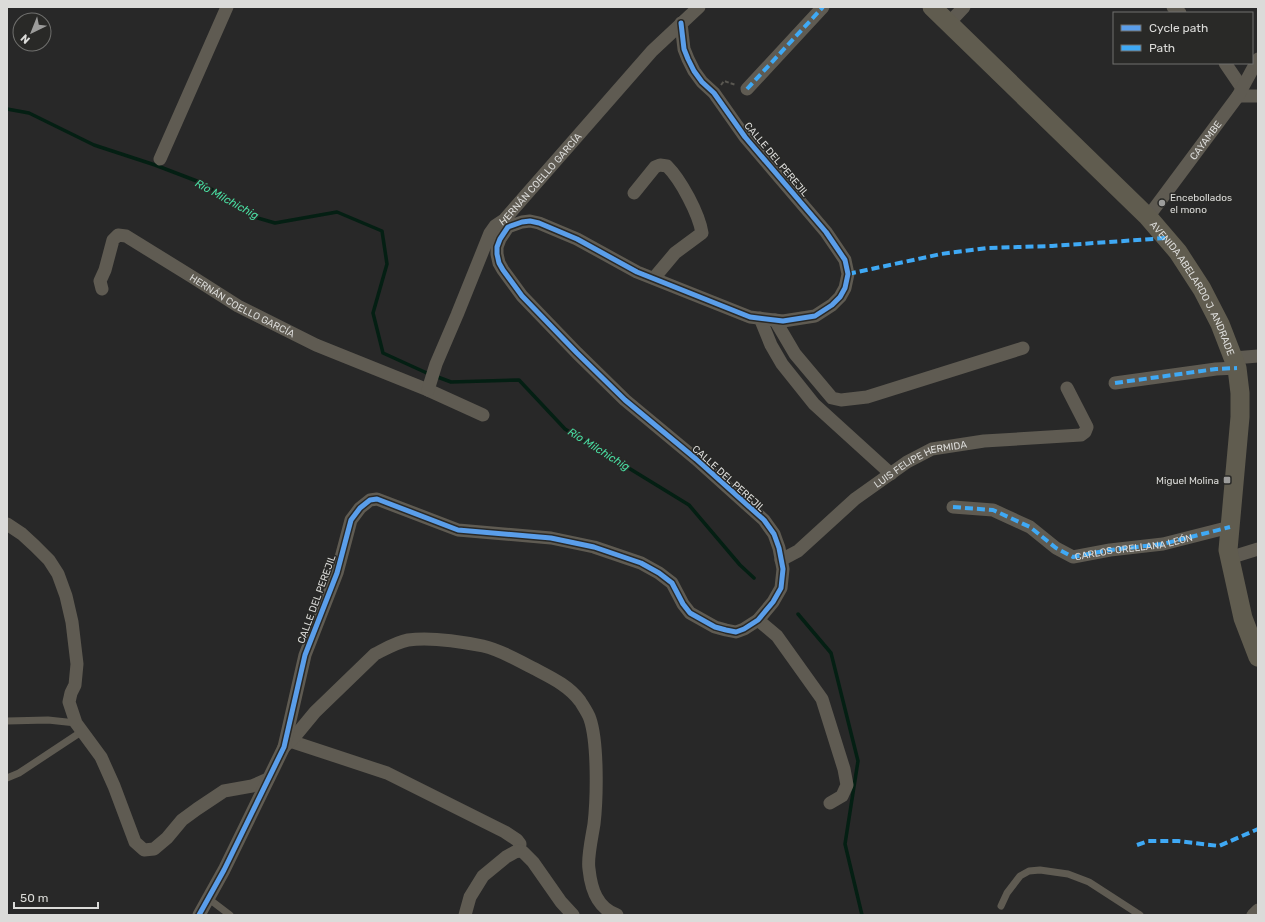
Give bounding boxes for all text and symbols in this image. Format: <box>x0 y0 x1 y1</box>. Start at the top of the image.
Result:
north arrow <box>12 12 52 52</box>
legend <box>1113 12 1253 64</box>
text: Cycle path <box>1149 21 1208 35</box>
text: N <box>18 31 33 46</box>
text: Path <box>1149 41 1175 55</box>
street label: CAYAMBE <box>1188 119 1225 163</box>
street label: CALLE DEL PEREJIL <box>742 120 811 200</box>
street label: HERNÁN COELLO GARCÍA <box>497 131 585 228</box>
water label: Río Milchichig <box>193 177 261 222</box>
place label: Encebollados el mono <box>1170 192 1232 216</box>
marker: Encebollados el mono <box>1157 198 1167 208</box>
street label: AVENIDA ABELARDO J. ANDRADE <box>1147 219 1237 358</box>
street label: HERNÁN COELLO GARCÍA <box>187 272 297 340</box>
water label: Río Milchichig <box>565 425 632 474</box>
street label: LUIS FELIPE HERMIDA <box>872 439 968 491</box>
street label: CALLE DEL PEREJIL <box>690 443 767 515</box>
place label: Miguel Molina <box>1156 475 1219 487</box>
marker: Miguel Molina <box>1222 475 1232 485</box>
street label: CARLOS ORELLANA LEÓN <box>1074 532 1194 564</box>
street label: CALLE DEL PEREJIL <box>295 553 339 645</box>
scale bar <box>14 884 98 910</box>
text: 50 m <box>20 891 48 905</box>

